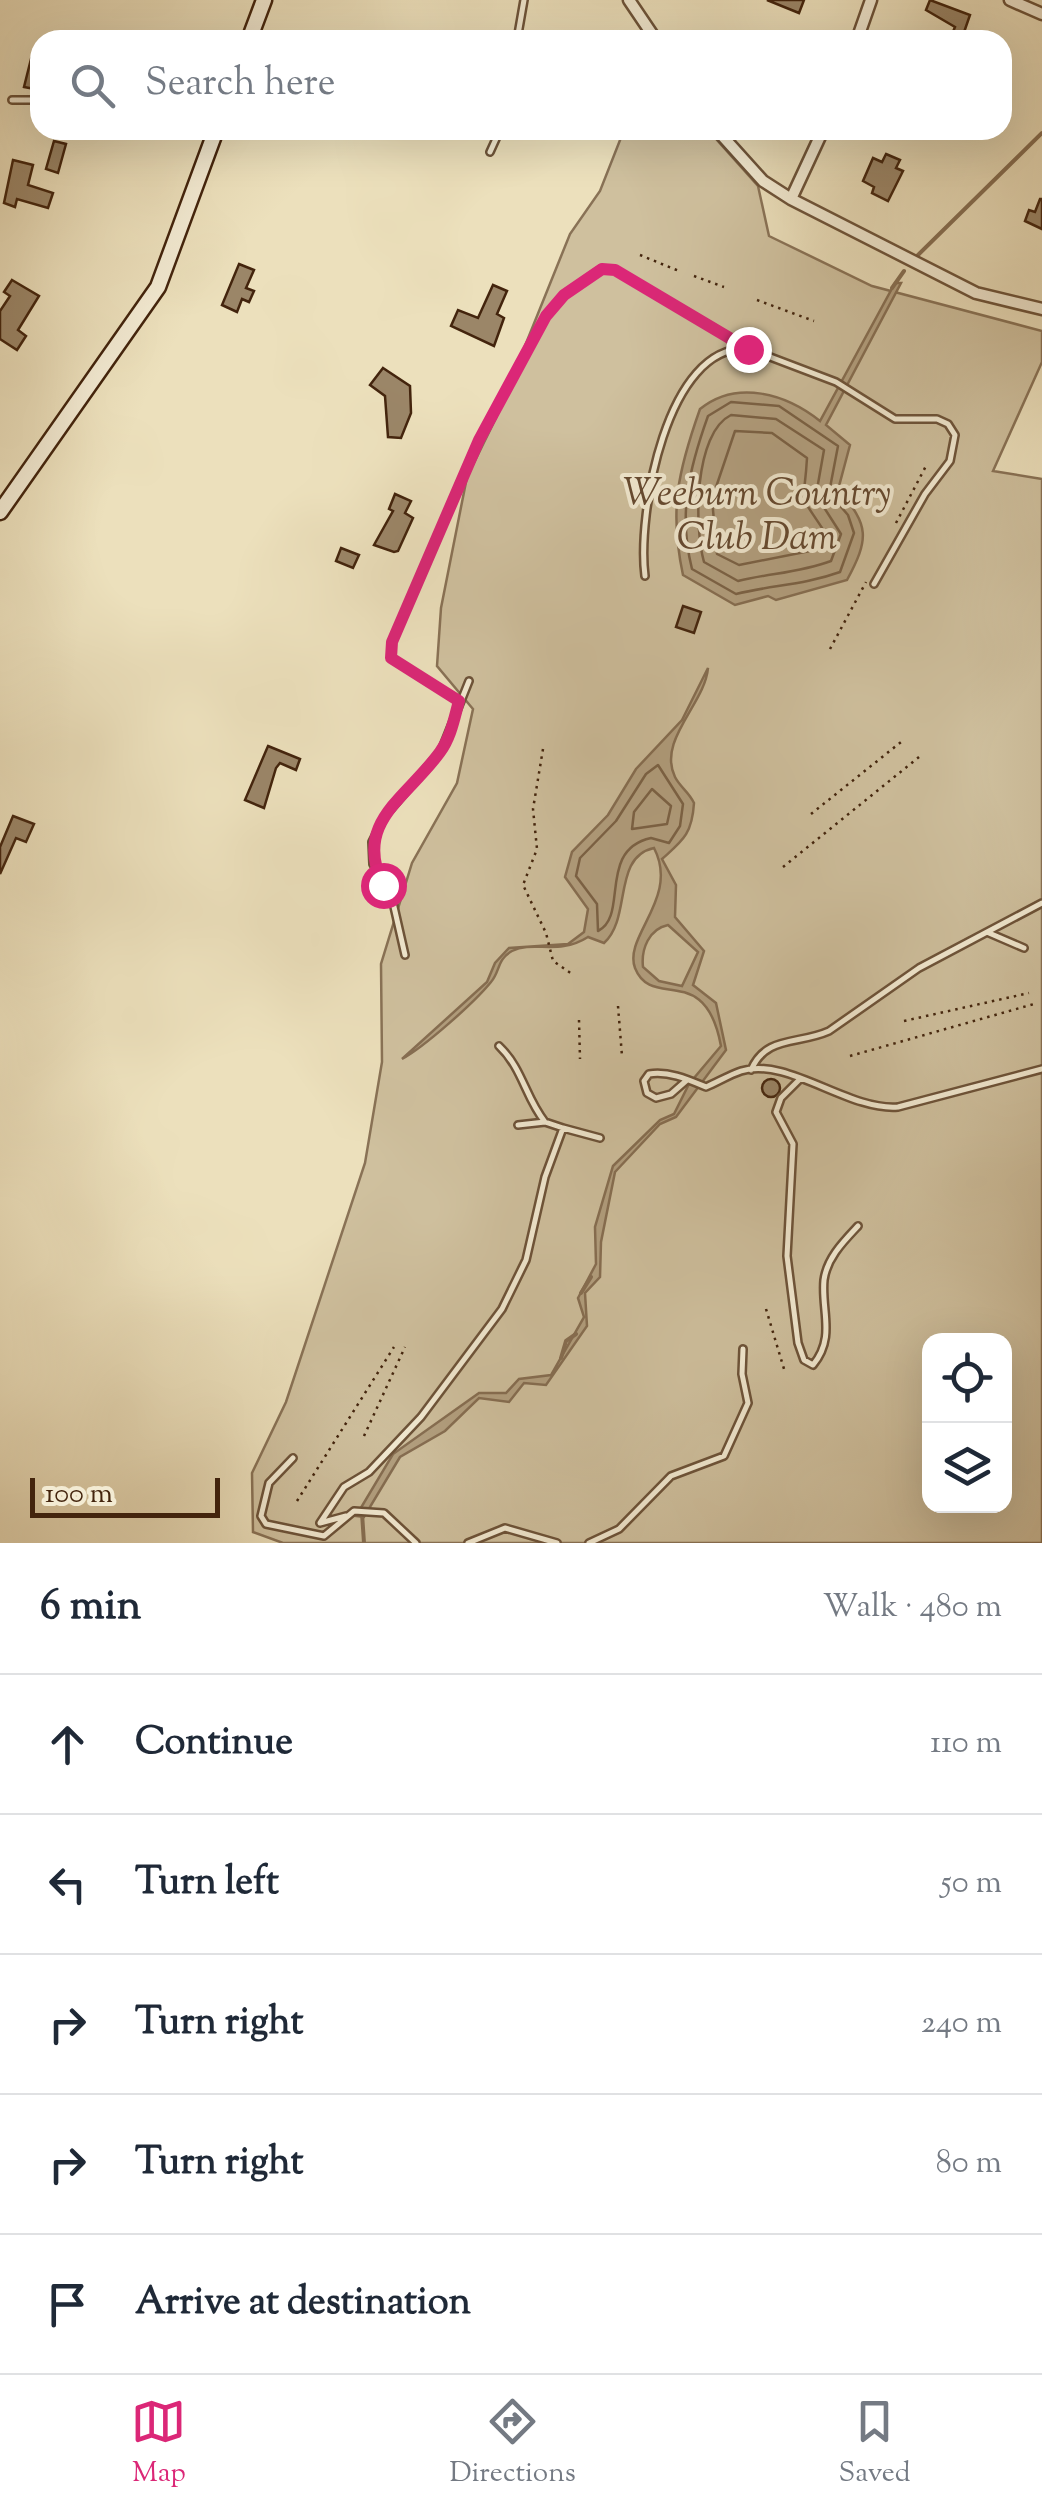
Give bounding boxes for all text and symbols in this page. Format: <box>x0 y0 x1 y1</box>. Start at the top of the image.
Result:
search box <box>30 30 1012 140</box>
icon: search <box>65 58 120 113</box>
text: Search here <box>145 58 336 112</box>
route end <box>726 327 772 373</box>
water label: Weeburn Country Club Dam <box>623 469 891 567</box>
route start <box>361 863 407 909</box>
map controls <box>922 1333 1012 1513</box>
button: locate <box>922 1333 1012 1423</box>
button: layers <box>922 1423 1012 1513</box>
scale bar <box>30 1473 220 1518</box>
text: 100 m <box>45 1475 113 1515</box>
text: 6 min <box>40 1578 141 1638</box>
text: Walk · 480 m <box>823 1585 1002 1631</box>
icon: ahead <box>40 1717 95 1772</box>
text: Continue <box>135 1717 293 1771</box>
text: 110 m <box>930 1721 1002 1767</box>
icon: left <box>40 1857 95 1912</box>
text: Turn left <box>135 1857 279 1911</box>
text: 50 m <box>941 1861 1002 1907</box>
icon: right <box>40 1997 95 2052</box>
text: Turn right <box>135 1997 303 2051</box>
text: 240 m <box>921 2001 1002 2047</box>
icon: right <box>40 2137 95 2192</box>
text: Turn right <box>135 2137 303 2191</box>
text: 80 m <box>936 2141 1002 2187</box>
icon: arrive <box>40 2277 95 2332</box>
text: Arrive at destination <box>135 2277 471 2331</box>
tab: Map <box>131 2394 186 2494</box>
tab: Directions <box>449 2394 576 2494</box>
tab: Saved <box>839 2394 911 2494</box>

